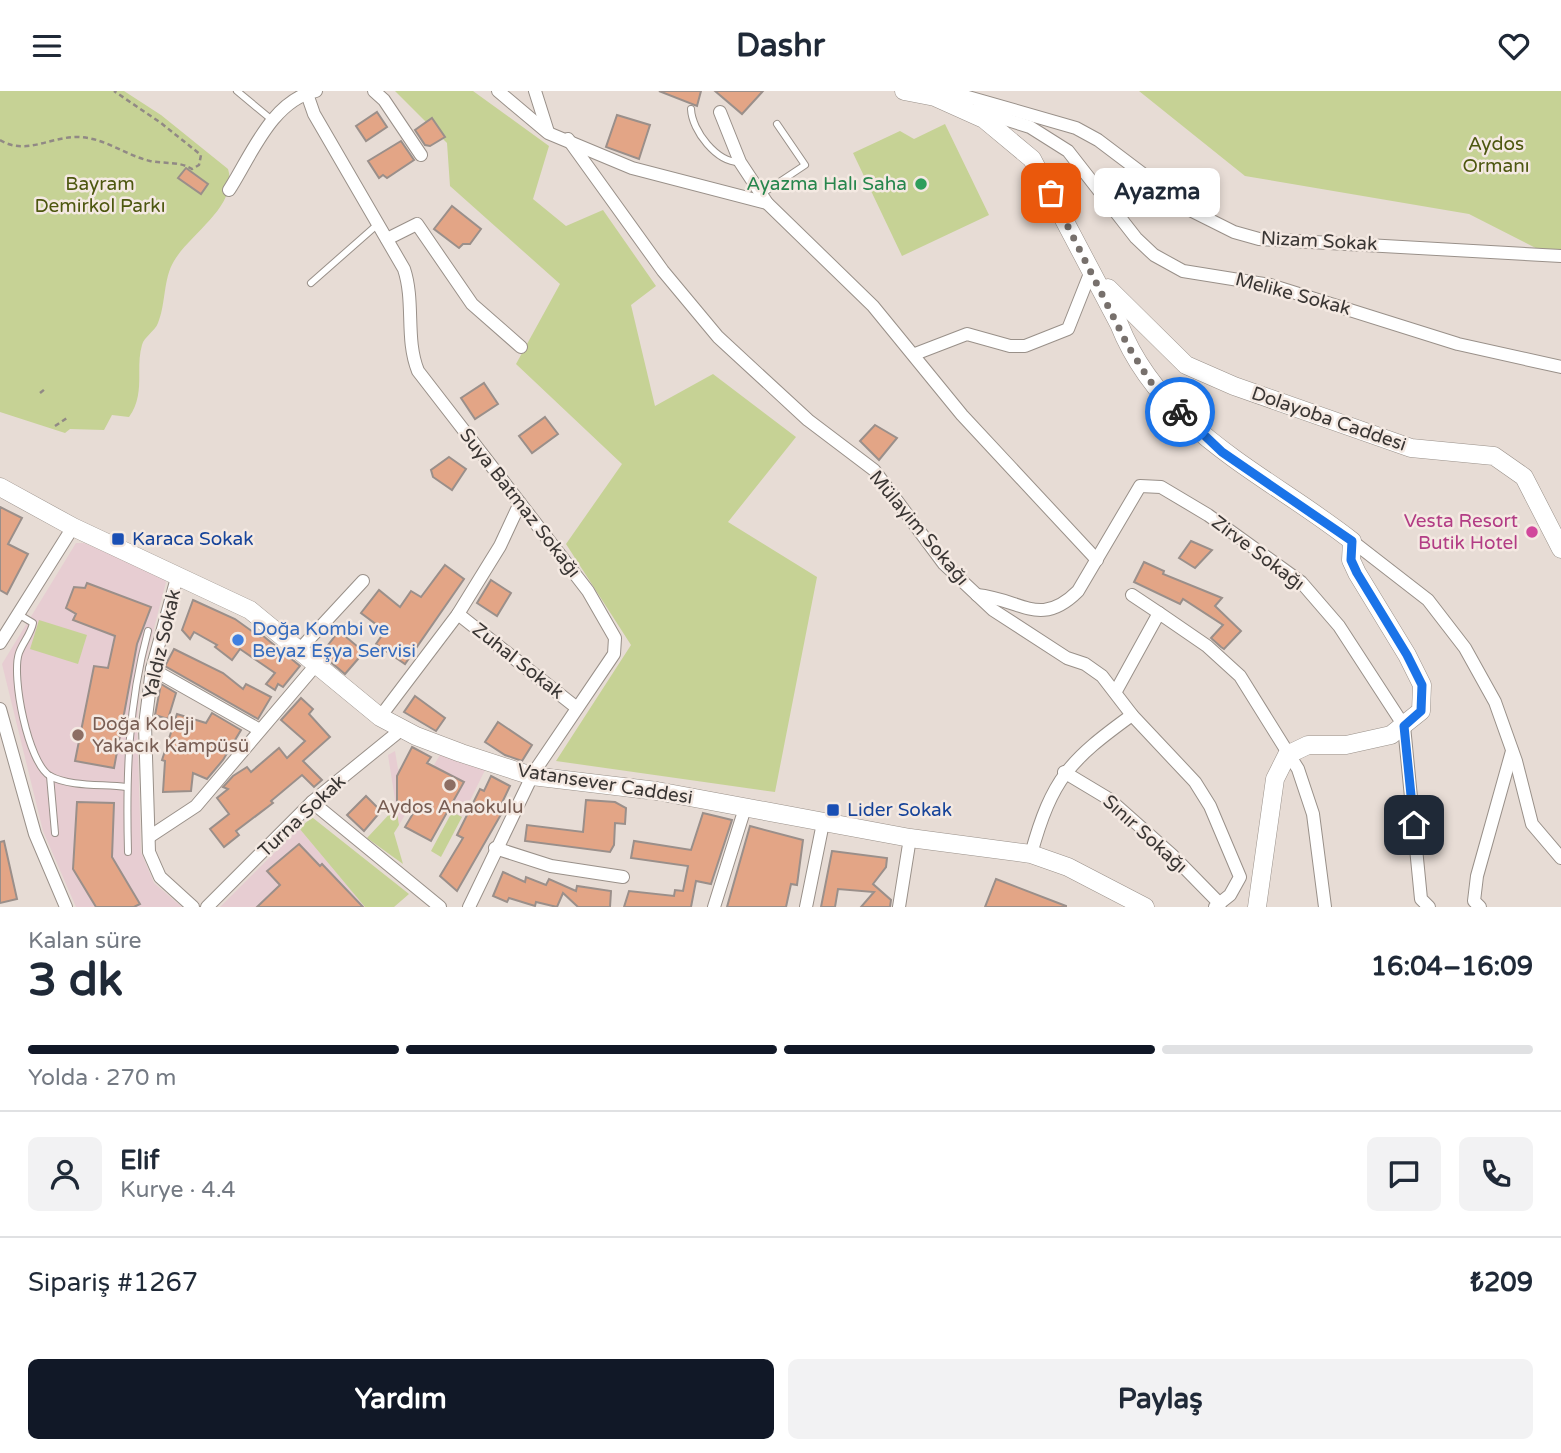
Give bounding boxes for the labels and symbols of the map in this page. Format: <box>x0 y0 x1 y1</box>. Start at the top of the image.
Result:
park label: Aydos Ormanı <box>1463 133 1529 177</box>
pin <box>1021 163 1081 223</box>
callout: Ayazma <box>1093 169 1219 217</box>
park label: Bayram Demirkol Parkı <box>35 173 165 217</box>
place label: Ayazma Halı Saha <box>746 173 907 195</box>
marker: Ayazma Halı Saha <box>913 176 929 192</box>
street label: Nizam Sokak <box>1260 227 1378 255</box>
street label: Melike Sokak <box>1233 268 1353 320</box>
courier <box>1145 377 1215 447</box>
street label: Dolayoba Caddesi <box>1249 382 1409 456</box>
street label: Suya Batmaz Sokağı <box>455 424 585 582</box>
street label: Mülayim Sokağı <box>865 466 973 590</box>
place label: Vesta Resort Butik Hotel <box>1404 510 1518 554</box>
street label: Zirve Sokağı <box>1207 511 1309 595</box>
marker: Vesta Resort Butik Hotel <box>1524 524 1540 540</box>
place label: Karaca Sokak <box>132 528 254 550</box>
marker: Karaca Sokak <box>110 531 126 547</box>
street label: Yaldız Sokak <box>139 587 185 701</box>
place label: Doğa Kombi ve Beyaz Eşya Servisi <box>252 618 416 662</box>
street label: Zuhal Sokak <box>468 618 568 704</box>
marker: Doğa Kombi ve Beyaz Eşya Servisi <box>230 632 246 648</box>
place label: Doğa Koleji Yakacık Kampüsü <box>92 713 249 757</box>
marker: Doğa Koleji Yakacık Kampüsü <box>70 727 86 743</box>
street label: Vatansever Caddesi <box>516 759 694 809</box>
street label: Turna Sokak <box>254 770 350 862</box>
marker: Aydos Anaokulu <box>442 777 458 793</box>
street label: Sınır Sokağı <box>1098 790 1192 878</box>
pin <box>1384 795 1444 855</box>
place label: Aydos Anaokulu <box>376 796 524 818</box>
place label: Lider Sokak <box>847 799 952 821</box>
marker: Lider Sokak <box>825 802 841 818</box>

